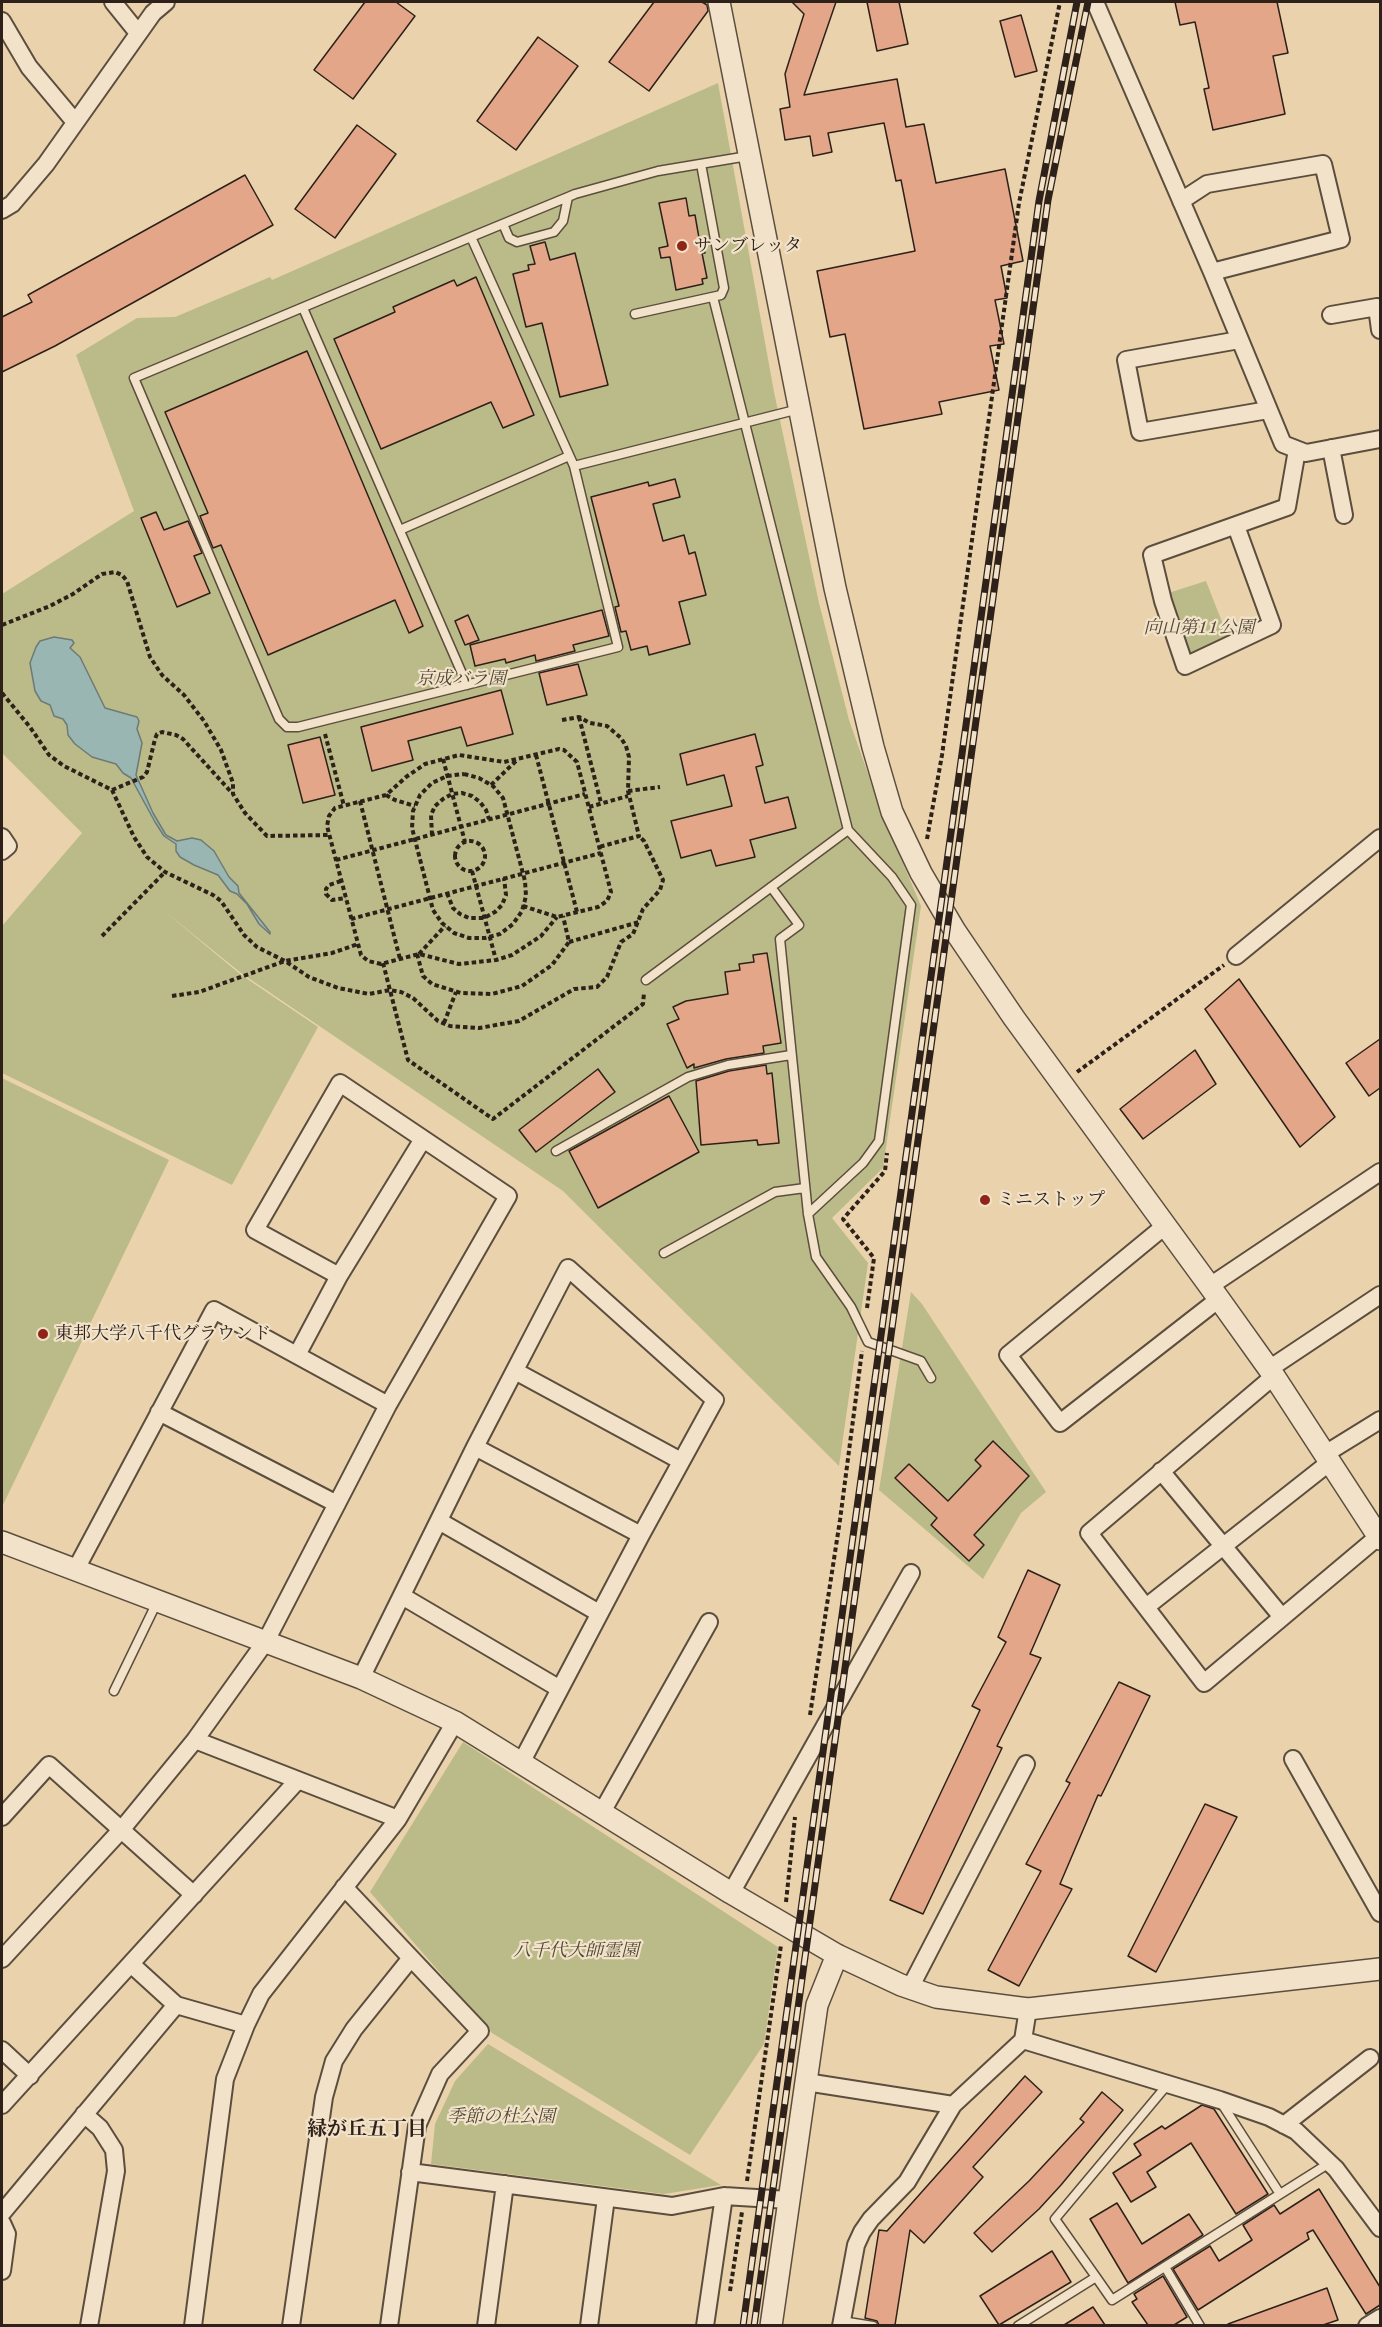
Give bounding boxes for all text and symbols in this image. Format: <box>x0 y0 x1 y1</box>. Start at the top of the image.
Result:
place label: サンブレッタ <box>694 235 802 257</box>
marker: サンブレッタ <box>675 239 689 253</box>
park label: 向山第11公園 <box>1144 617 1254 639</box>
park label: 京成バラ園 <box>416 668 506 690</box>
place label: ミニストップ <box>997 1189 1105 1211</box>
marker: ミニストップ <box>978 1193 992 1207</box>
place label: 東邦大学八千代グラウンド <box>55 1323 271 1345</box>
marker: 東邦大学八千代グラウンド <box>36 1327 50 1341</box>
park label: 八千代大師霊園 <box>513 1940 639 1962</box>
park label: 季節の杜公園 <box>447 2106 555 2128</box>
district label: 緑が丘五丁目 <box>307 2118 427 2142</box>

